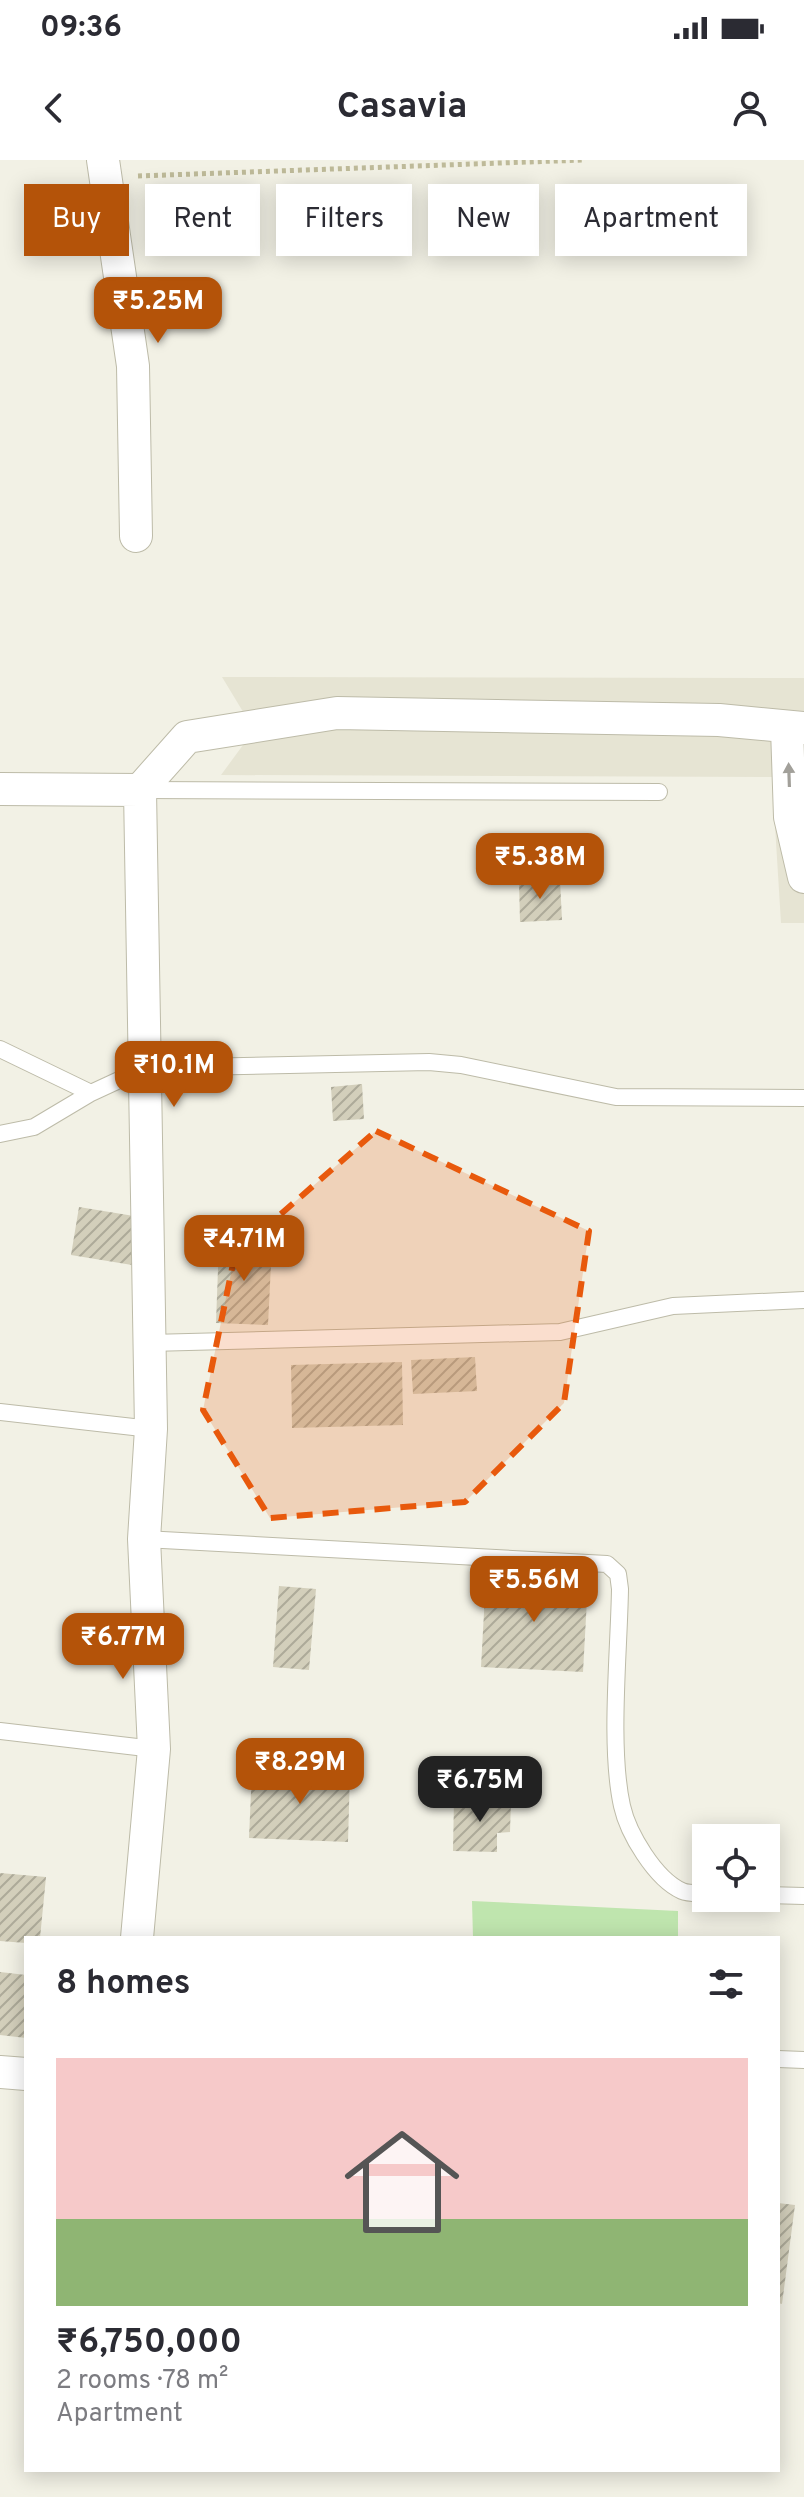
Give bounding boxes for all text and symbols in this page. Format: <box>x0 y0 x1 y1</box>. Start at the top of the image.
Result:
text: 09:36 <box>40 10 122 47</box>
text: Casavia <box>337 85 467 131</box>
icon: back <box>32 86 76 130</box>
icon: person <box>728 86 772 130</box>
chip: Buy <box>24 184 129 256</box>
chip: Rent <box>145 184 260 256</box>
chip: Filters <box>276 184 412 256</box>
chip: New <box>428 184 539 256</box>
chip: Apartment <box>555 184 747 256</box>
pin: ₹5.25M <box>93 277 223 345</box>
text: ₹5.25M <box>112 286 204 319</box>
one-way arrow <box>782 762 795 787</box>
pin: ₹5.38M <box>475 833 605 901</box>
text: ₹5.38M <box>494 842 586 875</box>
pin: ₹10.1M <box>109 1041 239 1109</box>
text: ₹10.1M <box>133 1050 215 1083</box>
pin: ₹4.71M <box>179 1215 309 1283</box>
text: ₹4.71M <box>202 1224 286 1257</box>
pin: ₹5.56M <box>469 1556 599 1624</box>
text: ₹5.56M <box>488 1565 580 1598</box>
pin: ₹6.77M <box>58 1613 188 1681</box>
text: ₹6.77M <box>80 1622 166 1655</box>
pin: ₹8.29M <box>235 1738 365 1806</box>
text: ₹8.29M <box>254 1747 346 1780</box>
pin: ₹6.75M <box>415 1756 545 1824</box>
text: ₹6.75M <box>436 1765 524 1798</box>
map controls <box>692 1824 780 1912</box>
button: locate <box>692 1824 780 1912</box>
icon: filters <box>704 1962 748 2006</box>
text: 8 homes <box>56 1963 190 2006</box>
icon: home <box>330 2110 474 2254</box>
text: ₹6,750,000 <box>56 2322 242 2365</box>
text: 2 rooms · 78 m² <box>56 2365 228 2398</box>
text: Apartment <box>56 2398 183 2431</box>

